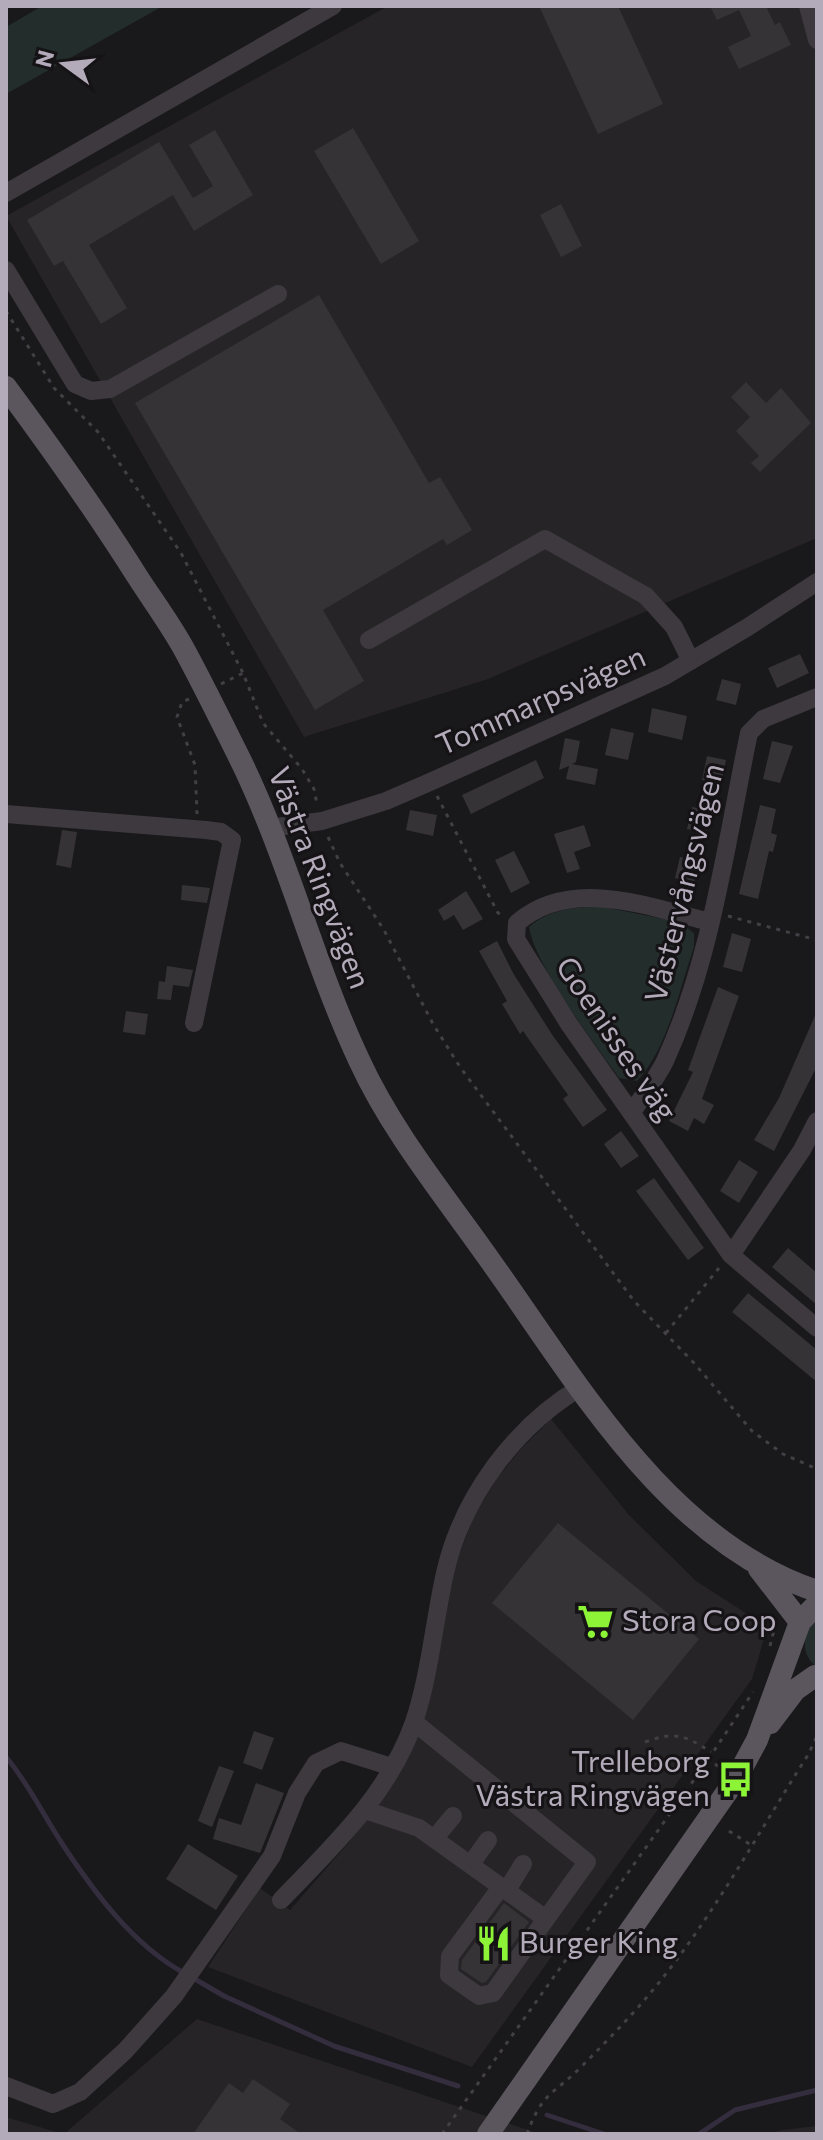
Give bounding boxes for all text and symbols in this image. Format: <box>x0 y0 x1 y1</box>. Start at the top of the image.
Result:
north arrow <box>24 24 104 104</box>
text: N <box>29 47 59 70</box>
street label: Tommarpsvägen <box>430 636 650 761</box>
street label: Västervångsvägen <box>635 759 730 1006</box>
street label: Västra Ringvägen <box>262 761 381 993</box>
street label: Goenisses väg <box>550 948 687 1127</box>
place label: Stora Coop <box>622 1600 777 1637</box>
supermarket icon: Stora Coop <box>577 1602 615 1640</box>
place label: Trelleborg Västra Ringvägen <box>475 1741 710 1812</box>
bus stop icon: Trelleborg Västra Ringvägen <box>717 1760 755 1798</box>
place label: Burger King <box>519 1922 678 1959</box>
restaurant icon: Burger King <box>474 1924 512 1962</box>

